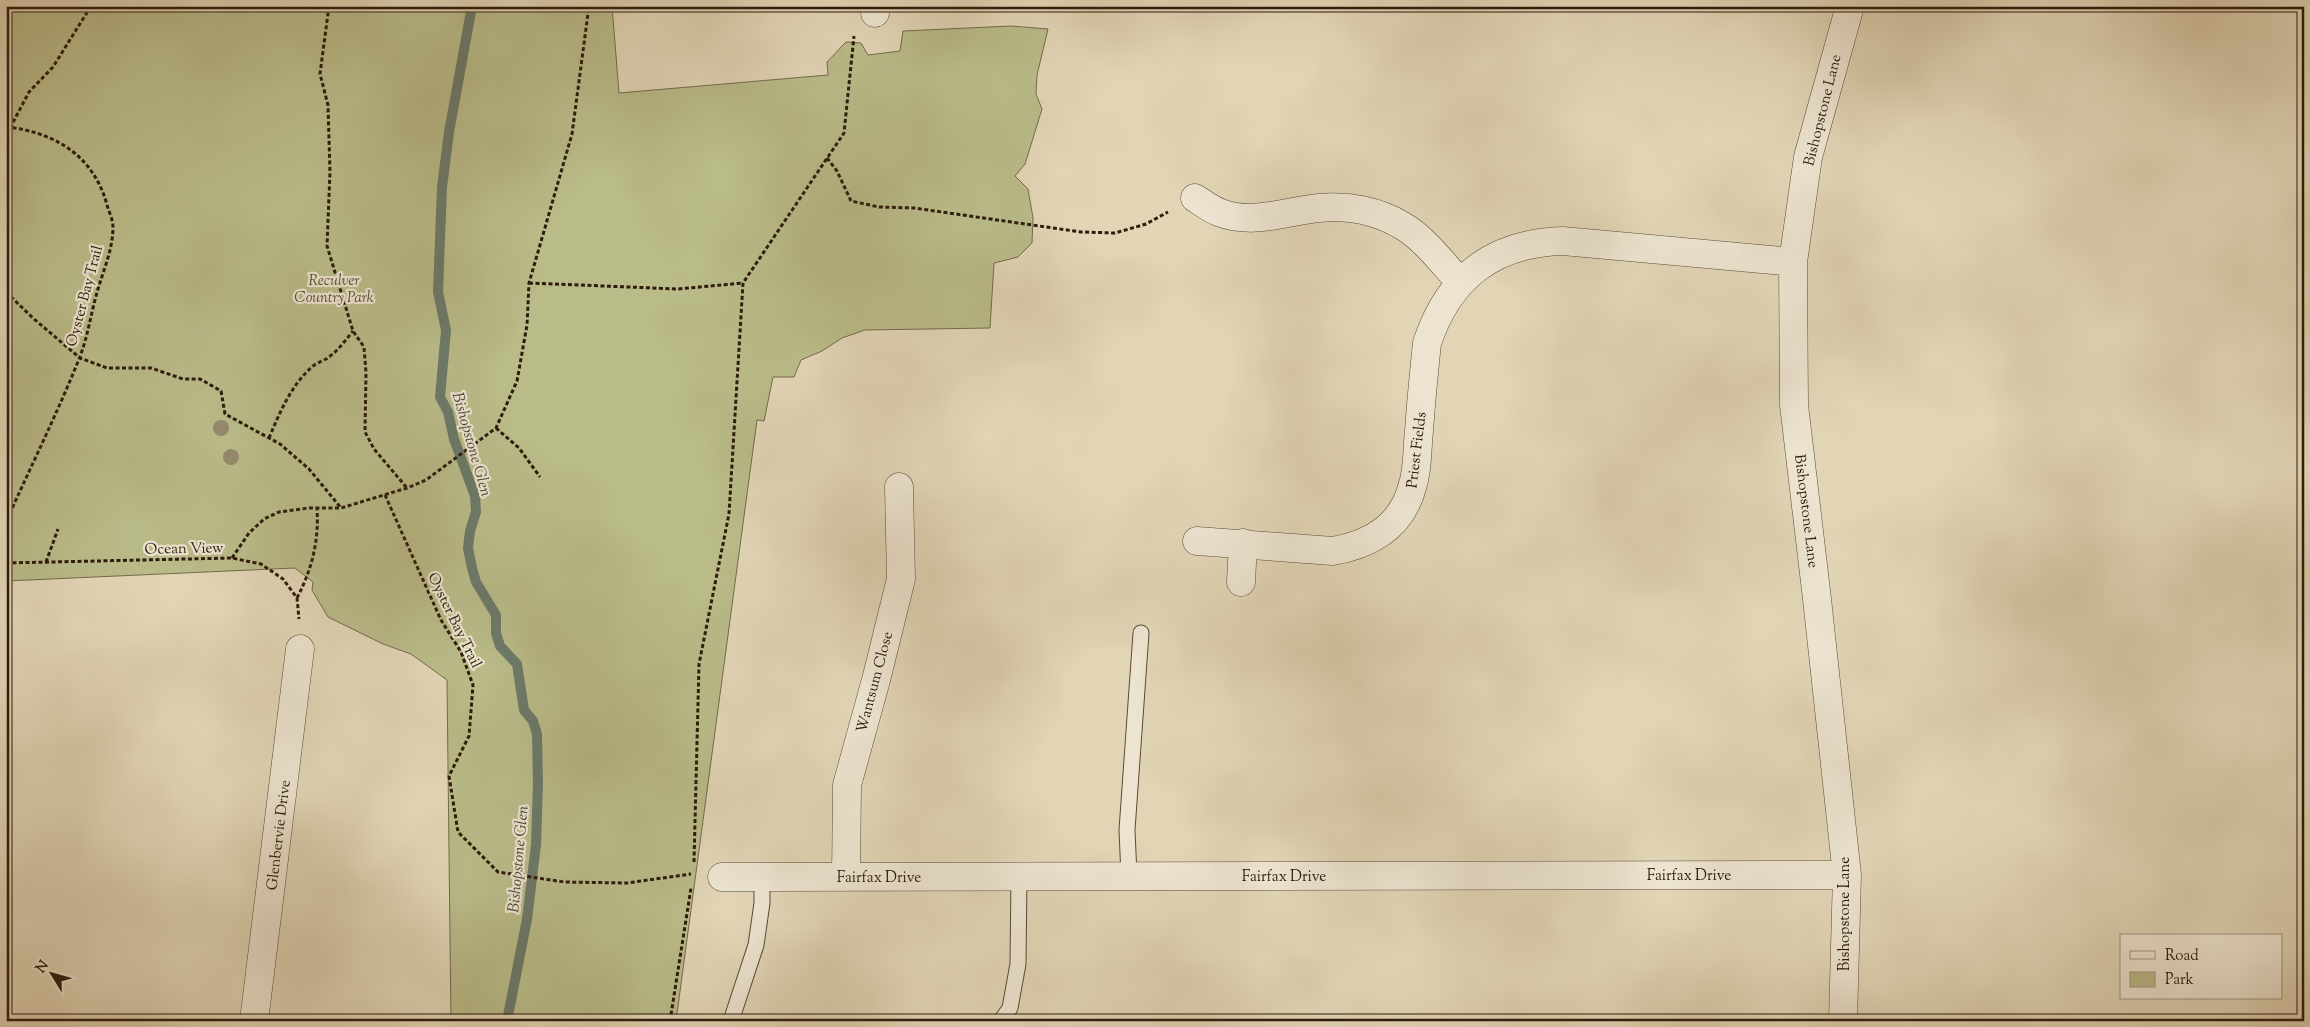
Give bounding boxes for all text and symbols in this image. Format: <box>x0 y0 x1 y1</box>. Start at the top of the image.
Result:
street label: Bishopstone Lane <box>1799 52 1847 168</box>
street label: Oyster Bay Trail <box>62 243 109 349</box>
park label: Reculver Country Park <box>294 271 374 309</box>
water label: Bishopstone Glen <box>445 390 497 500</box>
street label: Priest Fields <box>1402 411 1433 490</box>
street label: Bishopstone Lane <box>1788 453 1823 569</box>
street label: Ocean View <box>144 538 224 561</box>
street label: Oyster Bay Trail <box>421 569 486 672</box>
street label: Wantsum Close <box>852 629 899 735</box>
street label: Glenbervie Drive <box>262 779 297 892</box>
water label: Bishopstone Glen <box>503 804 536 914</box>
street label: Bishopstone Lane <box>1835 857 1856 971</box>
street label: Fairfax Drive <box>1647 866 1731 887</box>
street label: Fairfax Drive <box>1242 867 1326 888</box>
street label: Fairfax Drive <box>837 868 921 889</box>
legend <box>2120 934 2282 1000</box>
text: Road <box>2165 946 2199 967</box>
north arrow <box>28 950 78 1000</box>
text: N <box>32 957 55 978</box>
text: Park <box>2165 970 2194 991</box>

